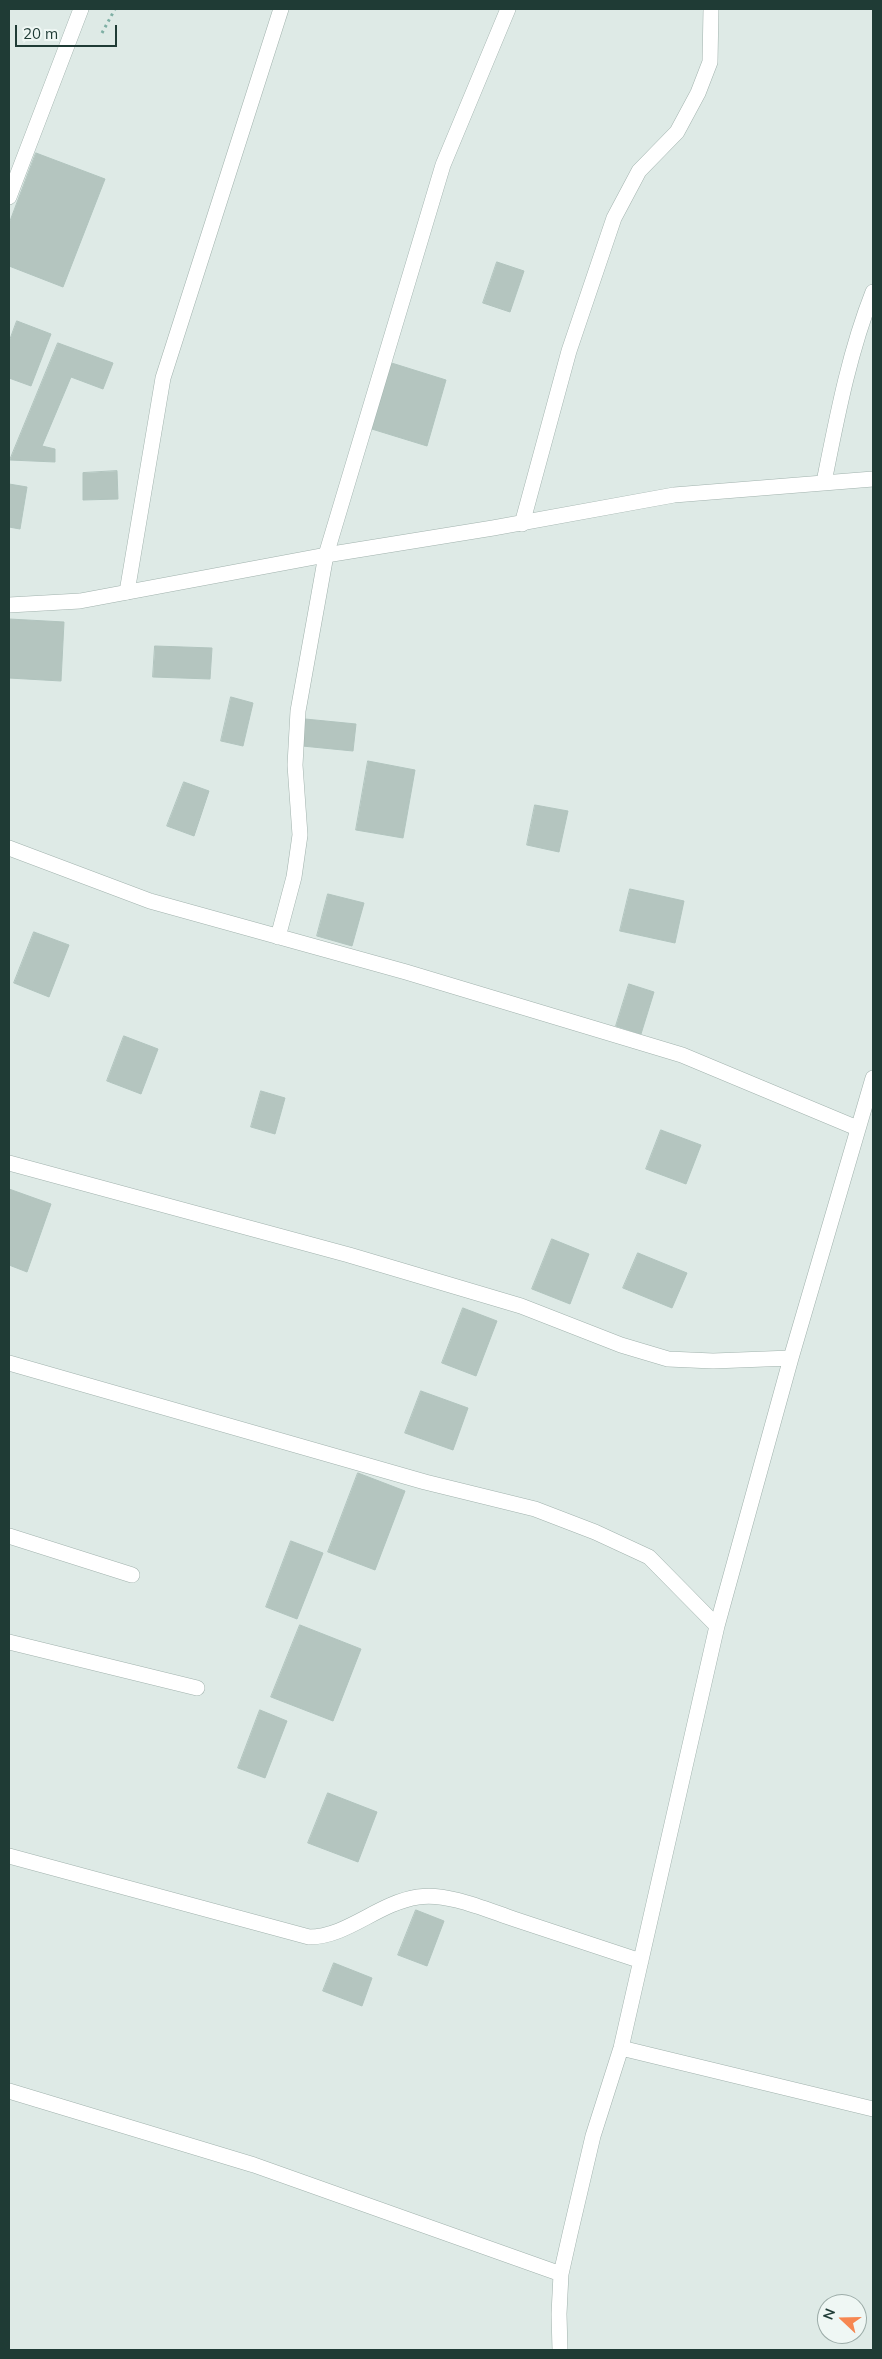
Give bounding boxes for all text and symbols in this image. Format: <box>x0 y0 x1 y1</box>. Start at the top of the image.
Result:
scale bar <box>18 15 120 47</box>
text: 20 m <box>23 24 58 43</box>
north arrow <box>817 2294 867 2344</box>
text: N <box>819 2306 839 2322</box>

